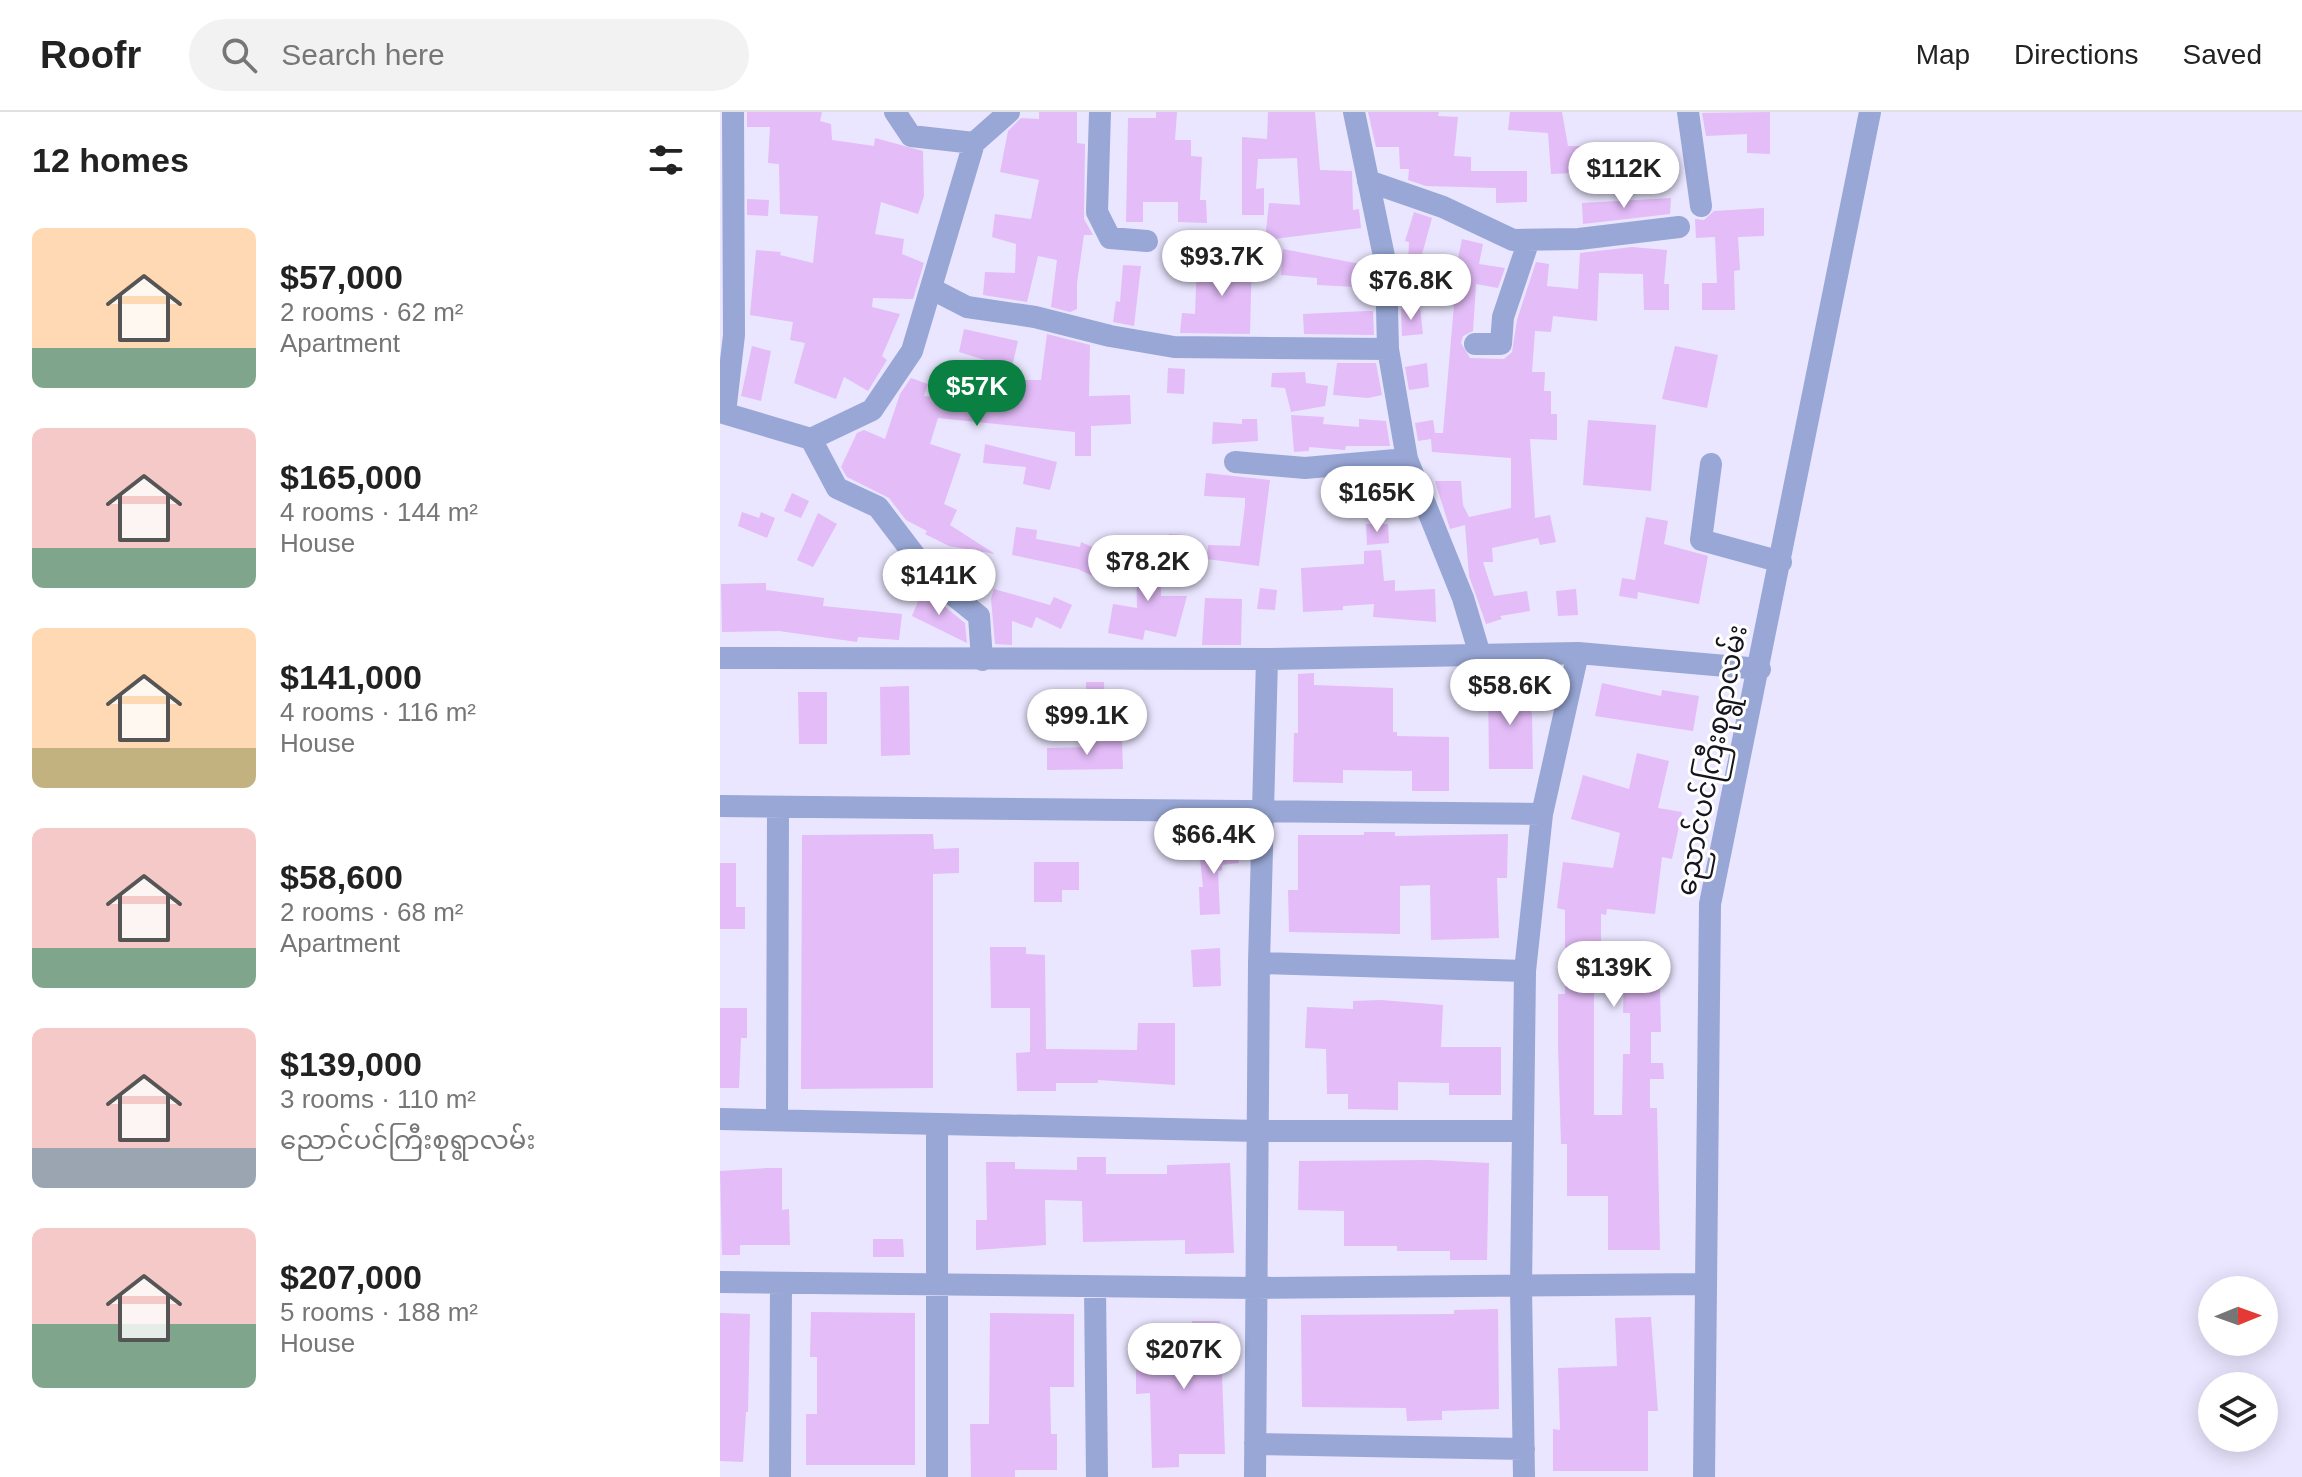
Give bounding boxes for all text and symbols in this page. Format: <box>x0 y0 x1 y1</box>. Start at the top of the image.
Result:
search box <box>189 19 749 91</box>
icon: search <box>217 33 261 77</box>
text: Roofr <box>40 34 141 76</box>
text: Search here <box>281 38 445 71</box>
text: Map <box>1916 39 1970 70</box>
text: Directions <box>2014 39 2139 70</box>
text: Saved <box>2183 39 2262 70</box>
icon: filters <box>644 138 688 182</box>
text: 12 homes <box>32 141 189 179</box>
pin: $112K <box>1568 142 1680 210</box>
text: $112K <box>1586 153 1662 183</box>
pin: $93.7K <box>1157 230 1287 298</box>
text: $93.7K <box>1180 241 1264 271</box>
pin: $76.8K <box>1346 254 1476 322</box>
text: $57,000 <box>280 258 403 296</box>
icon: home <box>96 260 192 356</box>
text: $76.8K <box>1369 265 1453 295</box>
text: 2 rooms · 62 m² <box>280 297 464 327</box>
text: Apartment <box>280 328 400 358</box>
pin: $57K <box>930 360 1024 428</box>
text: $57K <box>946 371 1008 401</box>
text: $165,000 <box>280 458 422 496</box>
icon: home <box>96 460 192 556</box>
pin: $165K <box>1321 466 1433 534</box>
text: $165K <box>1339 477 1415 507</box>
text: 4 rooms · 144 m² <box>280 497 478 527</box>
text: House <box>280 528 355 558</box>
pin: $78.2K <box>1083 535 1213 603</box>
text: $78.2K <box>1106 546 1190 576</box>
pin: $141K <box>883 549 995 617</box>
text: $141K <box>901 560 977 590</box>
street label: ညောင်ပင်ကြီးစုရွာလမ်း <box>1667 622 1760 899</box>
text: $141,000 <box>280 658 422 696</box>
pin: $58.6K <box>1445 659 1575 727</box>
icon: home <box>96 660 192 756</box>
text: $58.6K <box>1468 670 1552 700</box>
pin: $99.1K <box>1022 689 1152 757</box>
text: 4 rooms · 116 m² <box>280 697 476 727</box>
text: $99.1K <box>1045 700 1129 730</box>
text: House <box>280 728 355 758</box>
pin: $66.4K <box>1149 808 1279 876</box>
text: $66.4K <box>1172 819 1256 849</box>
text: $58,600 <box>280 858 403 896</box>
icon: home <box>96 860 192 956</box>
text: 2 rooms · 68 m² <box>280 897 464 927</box>
text: Apartment <box>280 928 400 958</box>
pin: $139K <box>1558 941 1670 1009</box>
text: $139K <box>1576 952 1652 982</box>
text: $139,000 <box>280 1045 422 1083</box>
icon: home <box>96 1060 192 1156</box>
text: 3 rooms · 110 m² <box>280 1084 476 1114</box>
text: ညောင်ပင်ကြီးစုရွာလမ်း <box>280 1125 535 1155</box>
text: $207,000 <box>280 1258 422 1296</box>
icon: home <box>96 1260 192 1356</box>
north arrow <box>2198 1276 2278 1356</box>
map controls <box>2198 1276 2278 1452</box>
text: 5 rooms · 188 m² <box>280 1297 478 1327</box>
pin: $207K <box>1128 1323 1240 1391</box>
text: House <box>280 1328 355 1358</box>
text: $207K <box>1146 1334 1222 1364</box>
button: layers <box>2198 1372 2278 1452</box>

